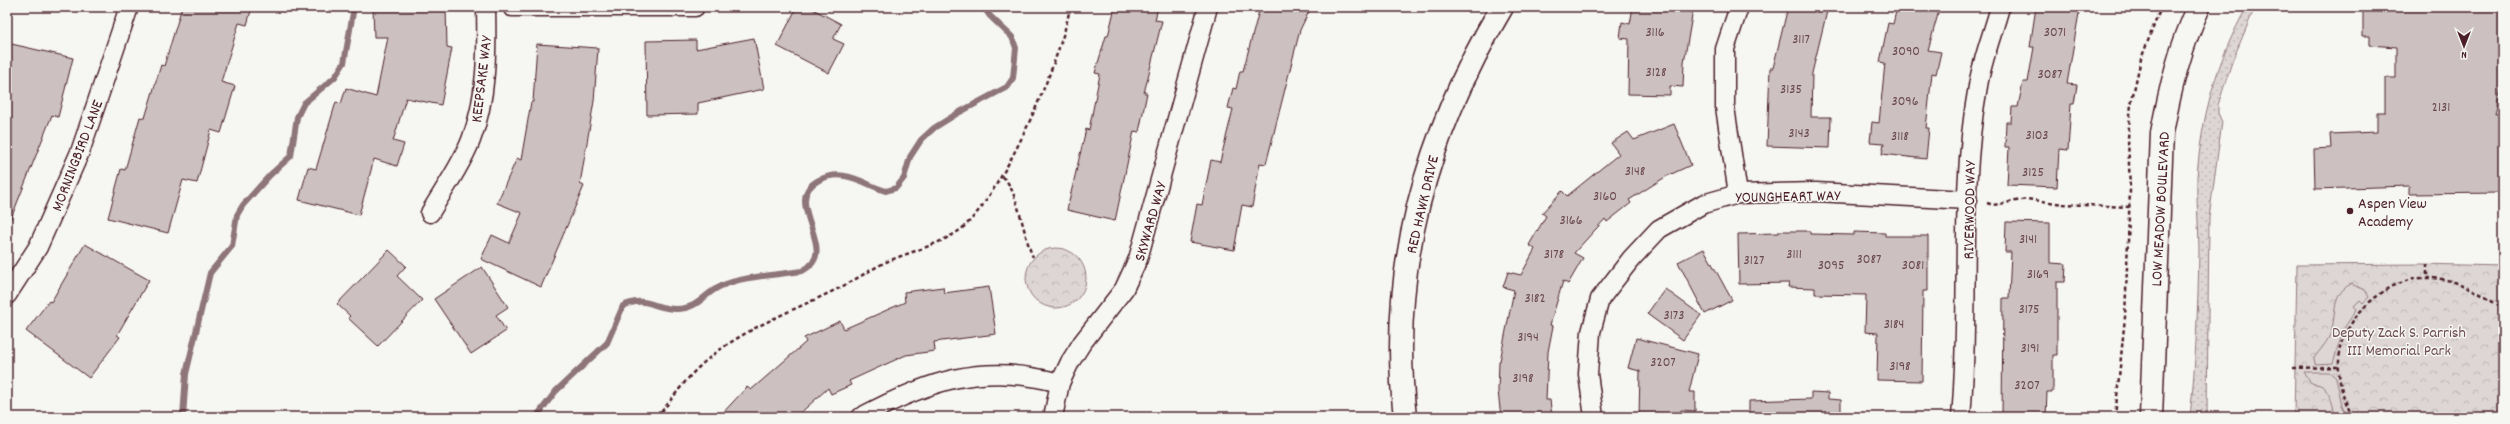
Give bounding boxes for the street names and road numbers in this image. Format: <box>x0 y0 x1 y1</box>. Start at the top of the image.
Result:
street label: KEEPSAKE WAY <box>466 34 499 124</box>
street label: MORNINGBIRD LANE <box>46 96 110 215</box>
street label: LOW MEADOW BOULEVARD <box>2146 131 2177 287</box>
street label: RED HAWK DRIVE <box>1401 152 1446 256</box>
street label: RIVERWOOD WAY <box>1958 159 1983 260</box>
street label: SKYWARD WAY <box>1129 178 1174 264</box>
street label: YOUNGHEART WAY <box>1736 185 1842 210</box>

